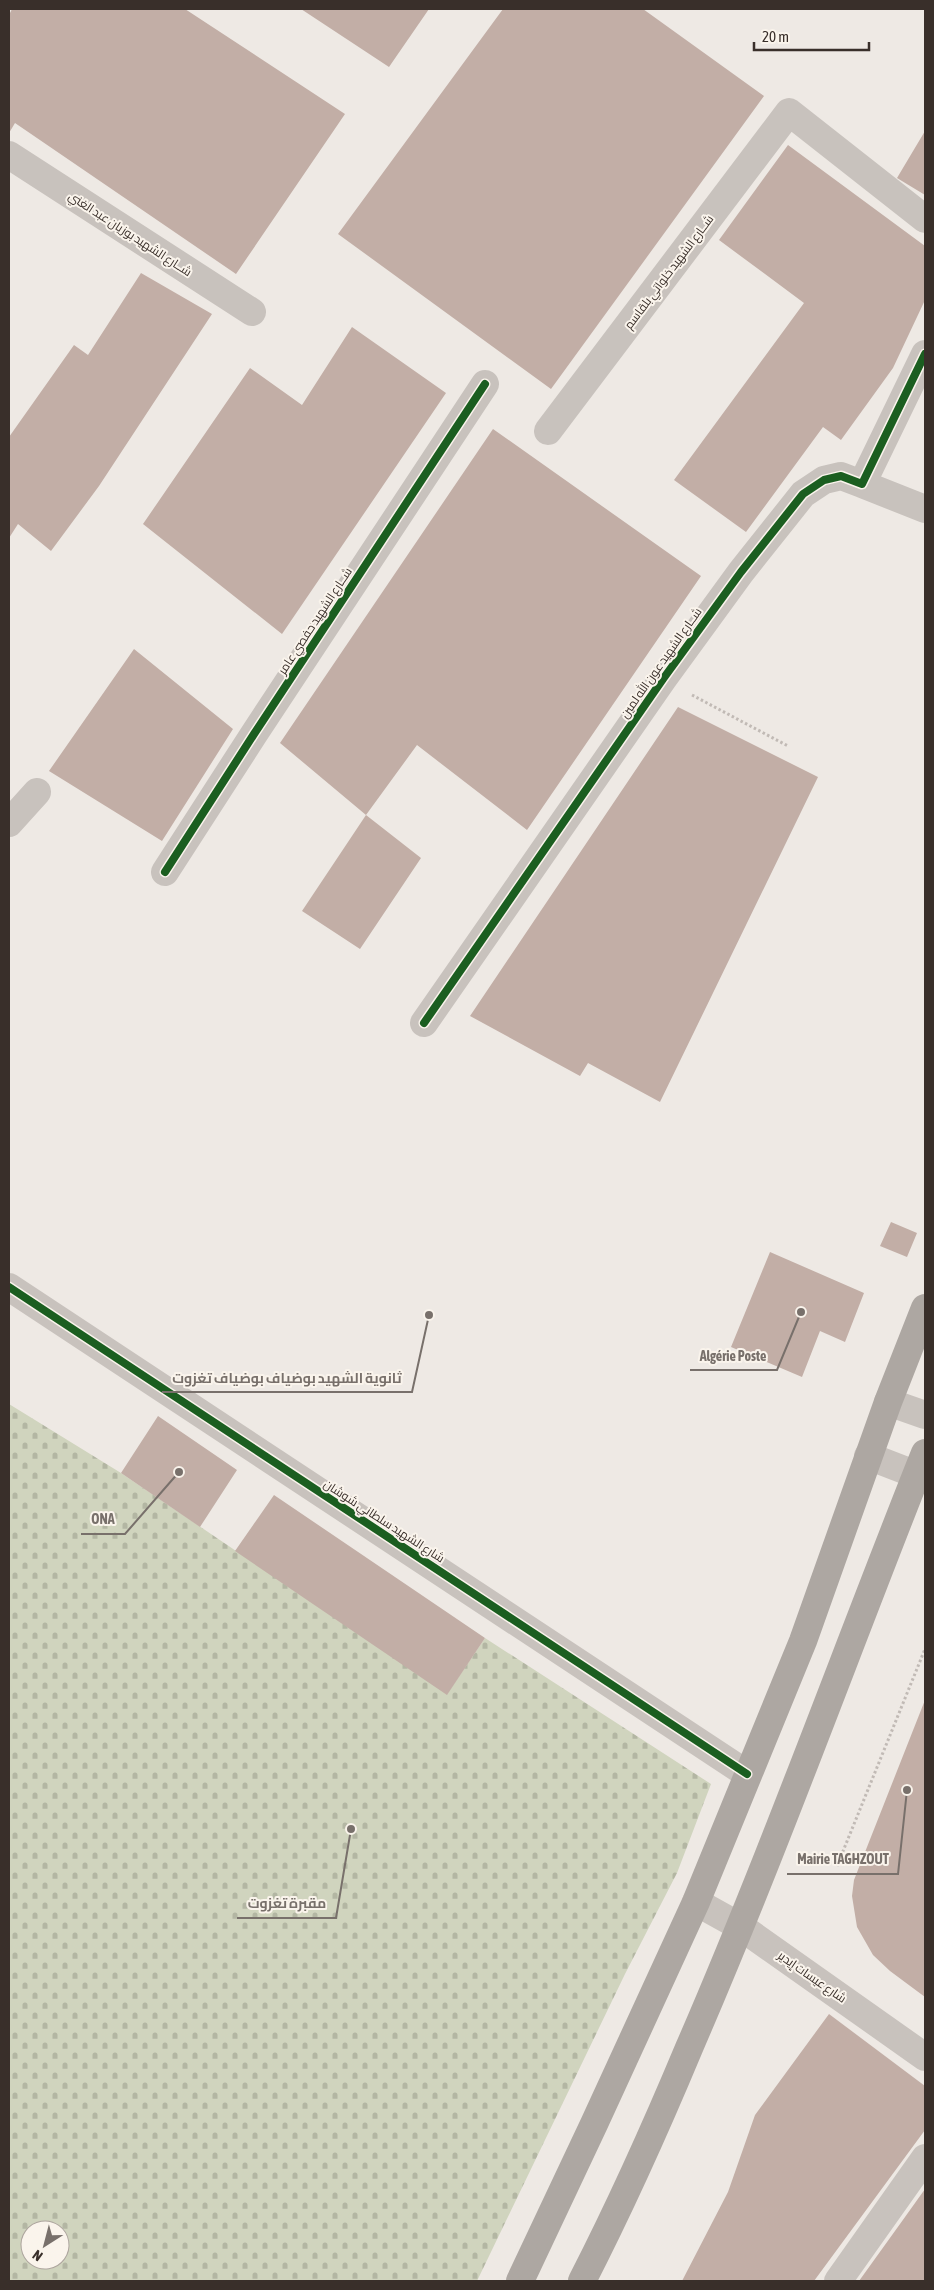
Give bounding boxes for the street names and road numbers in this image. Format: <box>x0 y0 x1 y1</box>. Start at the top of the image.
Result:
street label: شــارع الشهيد بوزيان عبد الغني <box>64 189 194 282</box>
street label: شــارع الشهيد خلواتي بلقاسم <box>622 212 719 334</box>
street label: شــارع الشهيد حفصي عامر <box>275 565 357 680</box>
street label: شــارع الشهيد عون الله لمين <box>617 604 705 722</box>
street label: شارع الشهيد سلطاني شوشان <box>319 1477 447 1568</box>
street label: شارع عيسات إيدير <box>774 1948 849 2007</box>

